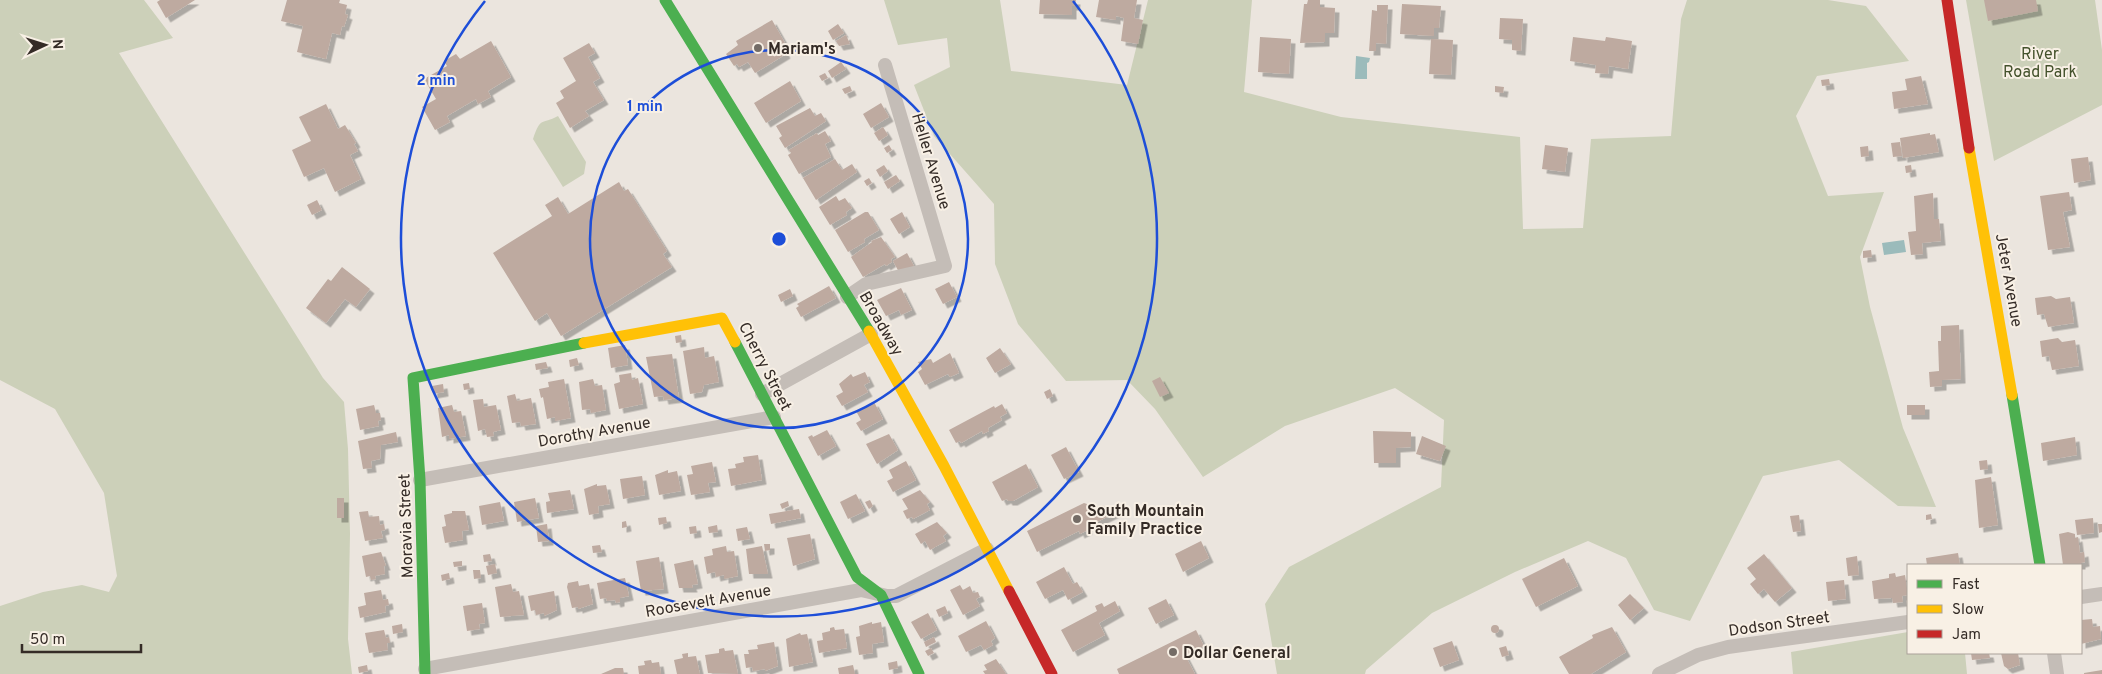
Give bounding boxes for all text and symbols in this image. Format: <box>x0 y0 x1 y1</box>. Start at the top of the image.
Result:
north arrow <box>20 20 70 70</box>
text: N <box>48 39 65 50</box>
place label: Mariam's <box>768 40 836 60</box>
marker: Mariam's <box>752 42 764 54</box>
park label: River Road Park <box>2003 45 2077 83</box>
text: 2 min <box>416 72 456 91</box>
text: 1 min <box>627 98 663 117</box>
street label: Heller Avenue <box>906 111 954 212</box>
centre of rings <box>770 230 788 248</box>
street label: Jeter Avenue <box>1990 232 2026 329</box>
street label: Broadway <box>854 288 907 360</box>
street label: Cherry Street <box>733 319 795 415</box>
street label: Dorothy Avenue <box>536 413 652 453</box>
street label: Moravia Street <box>395 473 419 579</box>
place label: South Mountain Family Practice <box>1087 502 1204 540</box>
marker: South Mountain Family Practice <box>1071 513 1083 525</box>
legend <box>1907 564 2082 654</box>
text: Fast <box>1952 576 1980 595</box>
street label: Roosevelt Avenue <box>644 581 773 623</box>
text: Slow <box>1952 601 1984 620</box>
street label: Dodson Street <box>1727 608 1831 642</box>
scale bar <box>22 622 141 654</box>
text: Jam <box>1952 626 1981 645</box>
text: 50 m <box>30 631 65 650</box>
place label: Dollar General <box>1183 644 1291 664</box>
marker: Dollar General <box>1167 646 1179 658</box>

